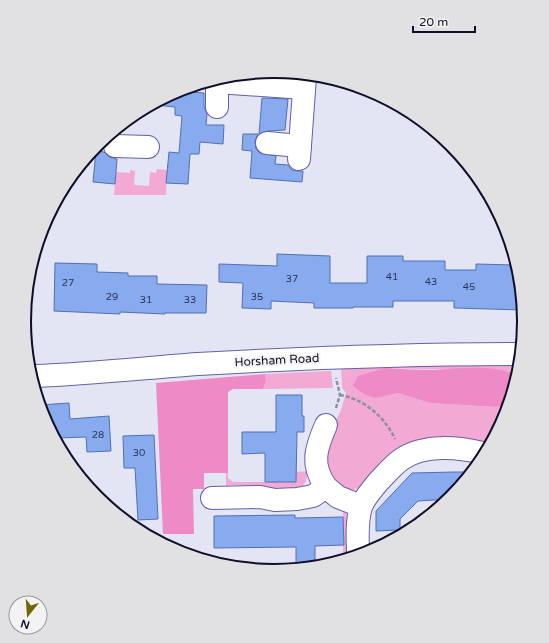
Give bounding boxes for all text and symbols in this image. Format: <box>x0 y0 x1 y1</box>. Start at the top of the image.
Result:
scale bar <box>413 8 475 34</box>
text: 20 m <box>419 15 448 29</box>
house number: 41 <box>386 271 398 283</box>
house number: 37 <box>286 273 298 285</box>
house number: 43 <box>425 276 437 288</box>
house number: 27 <box>62 277 74 289</box>
house number: 45 <box>463 281 475 293</box>
house number: 29 <box>106 291 118 303</box>
house number: 35 <box>251 291 263 303</box>
house number: 31 <box>140 294 152 306</box>
house number: 33 <box>184 294 196 306</box>
street label: Horsham Road <box>234 351 320 369</box>
house number: 28 <box>92 429 104 441</box>
house number: 30 <box>133 447 145 459</box>
north arrow <box>8 595 48 635</box>
text: N <box>19 617 31 632</box>

